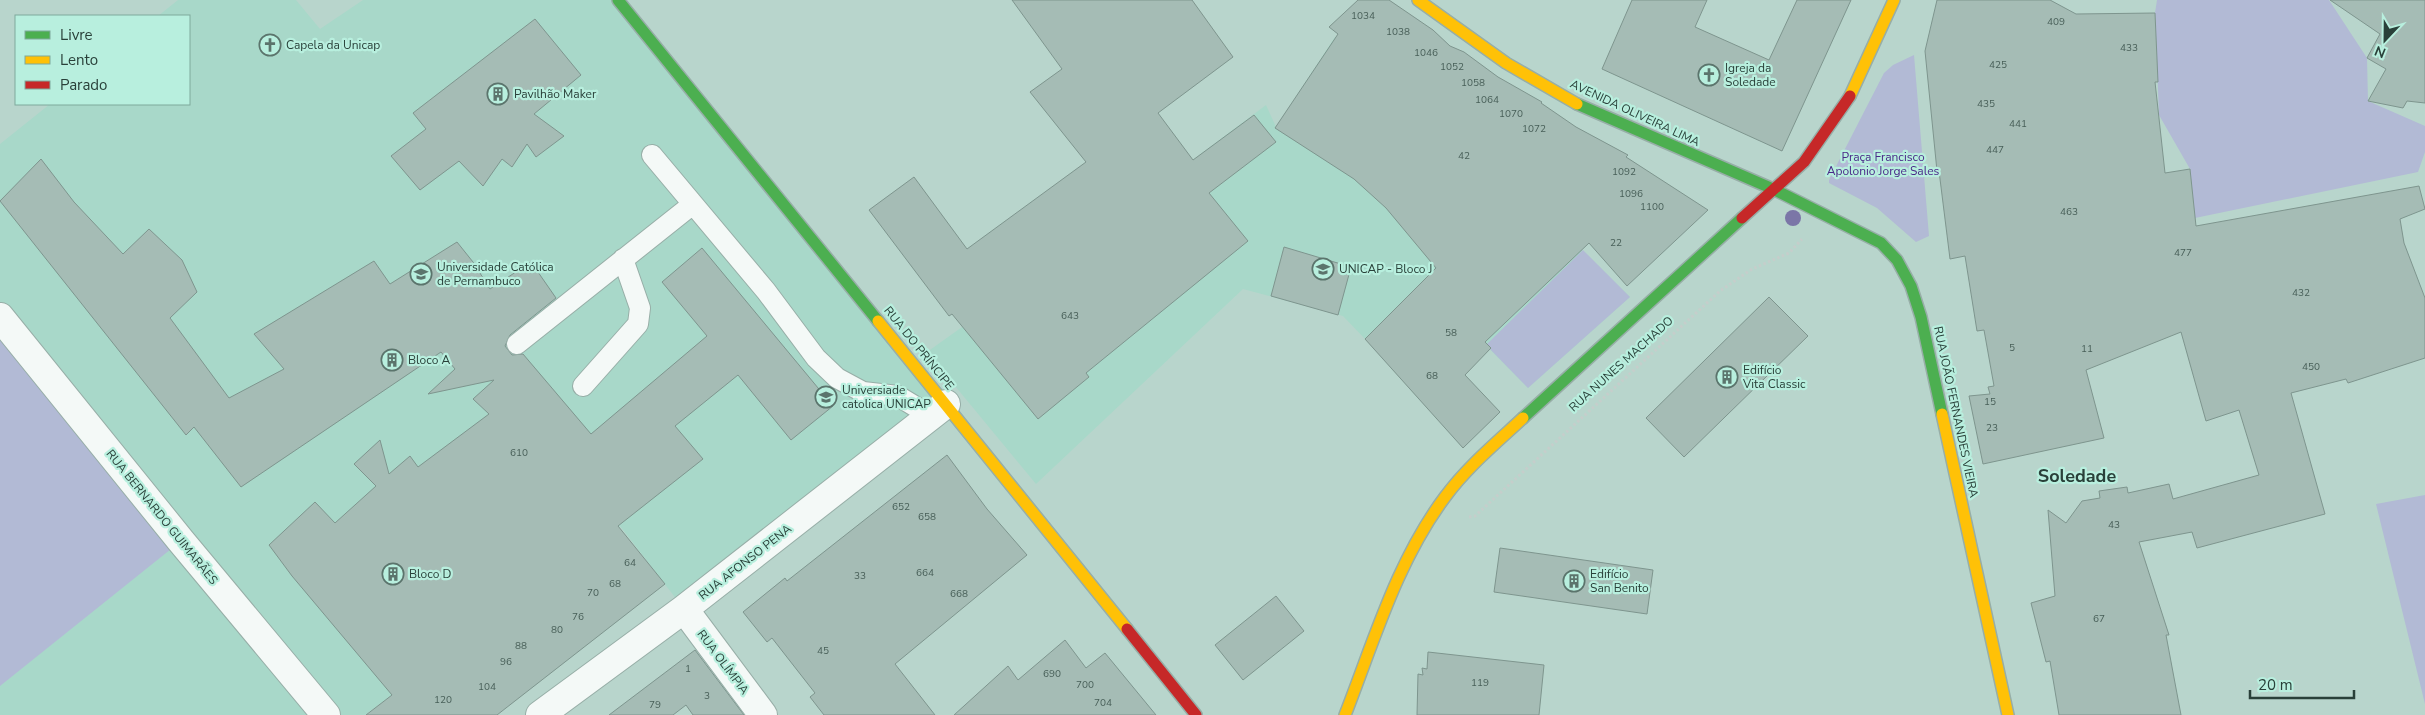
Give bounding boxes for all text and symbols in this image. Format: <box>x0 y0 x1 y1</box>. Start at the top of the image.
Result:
house number: 1034 <box>1351 9 1375 23</box>
legend <box>15 15 190 105</box>
house number: 409 <box>2047 15 2065 29</box>
north arrow <box>2360 15 2410 65</box>
text: Livre <box>60 25 93 45</box>
house number: 1038 <box>1386 25 1410 39</box>
church icon: Capela da Unicap <box>258 33 282 57</box>
place label: Capela da Unicap <box>286 37 380 53</box>
house number: 433 <box>2120 41 2138 55</box>
text: N <box>2372 41 2389 62</box>
house number: 1046 <box>1414 46 1438 60</box>
text: Lento <box>60 50 98 70</box>
house number: 425 <box>1989 58 2007 72</box>
house number: 1052 <box>1440 60 1464 74</box>
place label: Igreja da Soledade <box>1725 60 1776 90</box>
church icon: Igreja da Soledade <box>1697 63 1721 87</box>
text: Parado <box>60 75 107 95</box>
house number: 1058 <box>1461 76 1485 90</box>
street label: AVENIDA OLIVEIRA LIMA <box>1568 76 1703 150</box>
building icon: Pavilhão Maker <box>486 82 510 106</box>
place label: Pavilhão Maker <box>514 86 597 102</box>
house number: 1064 <box>1475 93 1499 107</box>
house number: 435 <box>1977 97 1995 111</box>
house number: 1070 <box>1499 107 1523 121</box>
house number: 441 <box>2009 117 2027 131</box>
house number: 1072 <box>1522 122 1546 136</box>
house number: 447 <box>1986 143 2004 157</box>
house number: 42 <box>1458 149 1470 163</box>
park label: Praça Francisco Apolonio Jorge Sales <box>1827 149 1940 179</box>
house number: 1092 <box>1612 165 1636 179</box>
house number: 1096 <box>1619 187 1643 201</box>
house number: 1100 <box>1640 200 1664 214</box>
house number: 463 <box>2060 205 2078 219</box>
house number: 22 <box>1610 236 1622 250</box>
house number: 477 <box>2174 246 2192 260</box>
school or university icon: UNICAP - Bloco J <box>1311 257 1335 281</box>
place label: Universidade Católica de Pernambuco <box>437 259 554 289</box>
place label: UNICAP - Bloco J <box>1339 261 1433 277</box>
school or university icon: Universidade Católica de Pernambuco <box>409 262 433 286</box>
house number: 432 <box>2292 286 2310 300</box>
street label: RUA DO PRÍNCIPE <box>880 303 958 393</box>
house number: 643 <box>1061 309 1079 323</box>
street label: RUA NUNES MACHADO <box>1565 313 1677 415</box>
street label: RUA JOÃO FERNANDES VIEIRA <box>1930 325 1982 499</box>
house number: 58 <box>1445 326 1457 340</box>
house number: 5 <box>2009 341 2015 355</box>
house number: 11 <box>2081 342 2093 356</box>
building icon: Bloco A <box>380 348 404 372</box>
place label: Bloco A <box>408 352 450 368</box>
house number: 450 <box>2302 360 2320 374</box>
place label: Edifício Vita Classic <box>1742 362 1806 392</box>
building icon: Edifício Vita Classic <box>1715 365 1739 389</box>
house number: 68 <box>1426 369 1438 383</box>
place label: Universiade catolica UNICAP <box>842 382 931 412</box>
school or university icon: Universiade catolica UNICAP <box>814 385 838 409</box>
house number: 15 <box>1984 395 1996 409</box>
house number: 23 <box>1986 421 1998 435</box>
street label: RUA BERNARDO GUIMARÃES <box>103 446 221 588</box>
house number: 610 <box>510 446 528 460</box>
district label: Soledade <box>2038 464 2116 488</box>
house number: 652 <box>892 500 910 514</box>
house number: 658 <box>918 510 936 524</box>
house number: 43 <box>2108 518 2120 532</box>
street label: RUA AFONSO PENA <box>695 521 795 603</box>
house number: 64 <box>624 556 636 570</box>
building icon: Bloco D <box>381 562 405 586</box>
place label: Bloco D <box>409 566 451 582</box>
house number: 664 <box>916 566 934 580</box>
place label: Edifício San Benito <box>1590 566 1649 596</box>
house number: 33 <box>854 569 866 583</box>
building icon: Edifício San Benito <box>1562 569 1586 593</box>
house number: 68 <box>609 577 621 591</box>
house number: 70 <box>587 586 599 600</box>
house number: 668 <box>950 587 968 601</box>
house number: 76 <box>572 610 584 624</box>
house number: 67 <box>2093 612 2105 626</box>
house number: 80 <box>551 623 563 637</box>
street label: RUA OLÍMPIA <box>693 626 753 698</box>
house number: 88 <box>515 639 527 653</box>
house number: 45 <box>817 644 829 658</box>
house number: 96 <box>500 655 512 669</box>
house number: 1 <box>685 662 691 676</box>
house number: 690 <box>1043 667 1061 681</box>
scale bar <box>2250 668 2354 700</box>
text: 20 m <box>2258 675 2293 695</box>
house number: 119 <box>1471 676 1489 690</box>
house number: 700 <box>1076 678 1094 692</box>
house number: 104 <box>478 680 496 694</box>
house number: 3 <box>704 689 710 703</box>
house number: 120 <box>434 693 452 707</box>
house number: 704 <box>1094 696 1112 710</box>
house number: 79 <box>649 698 661 712</box>

